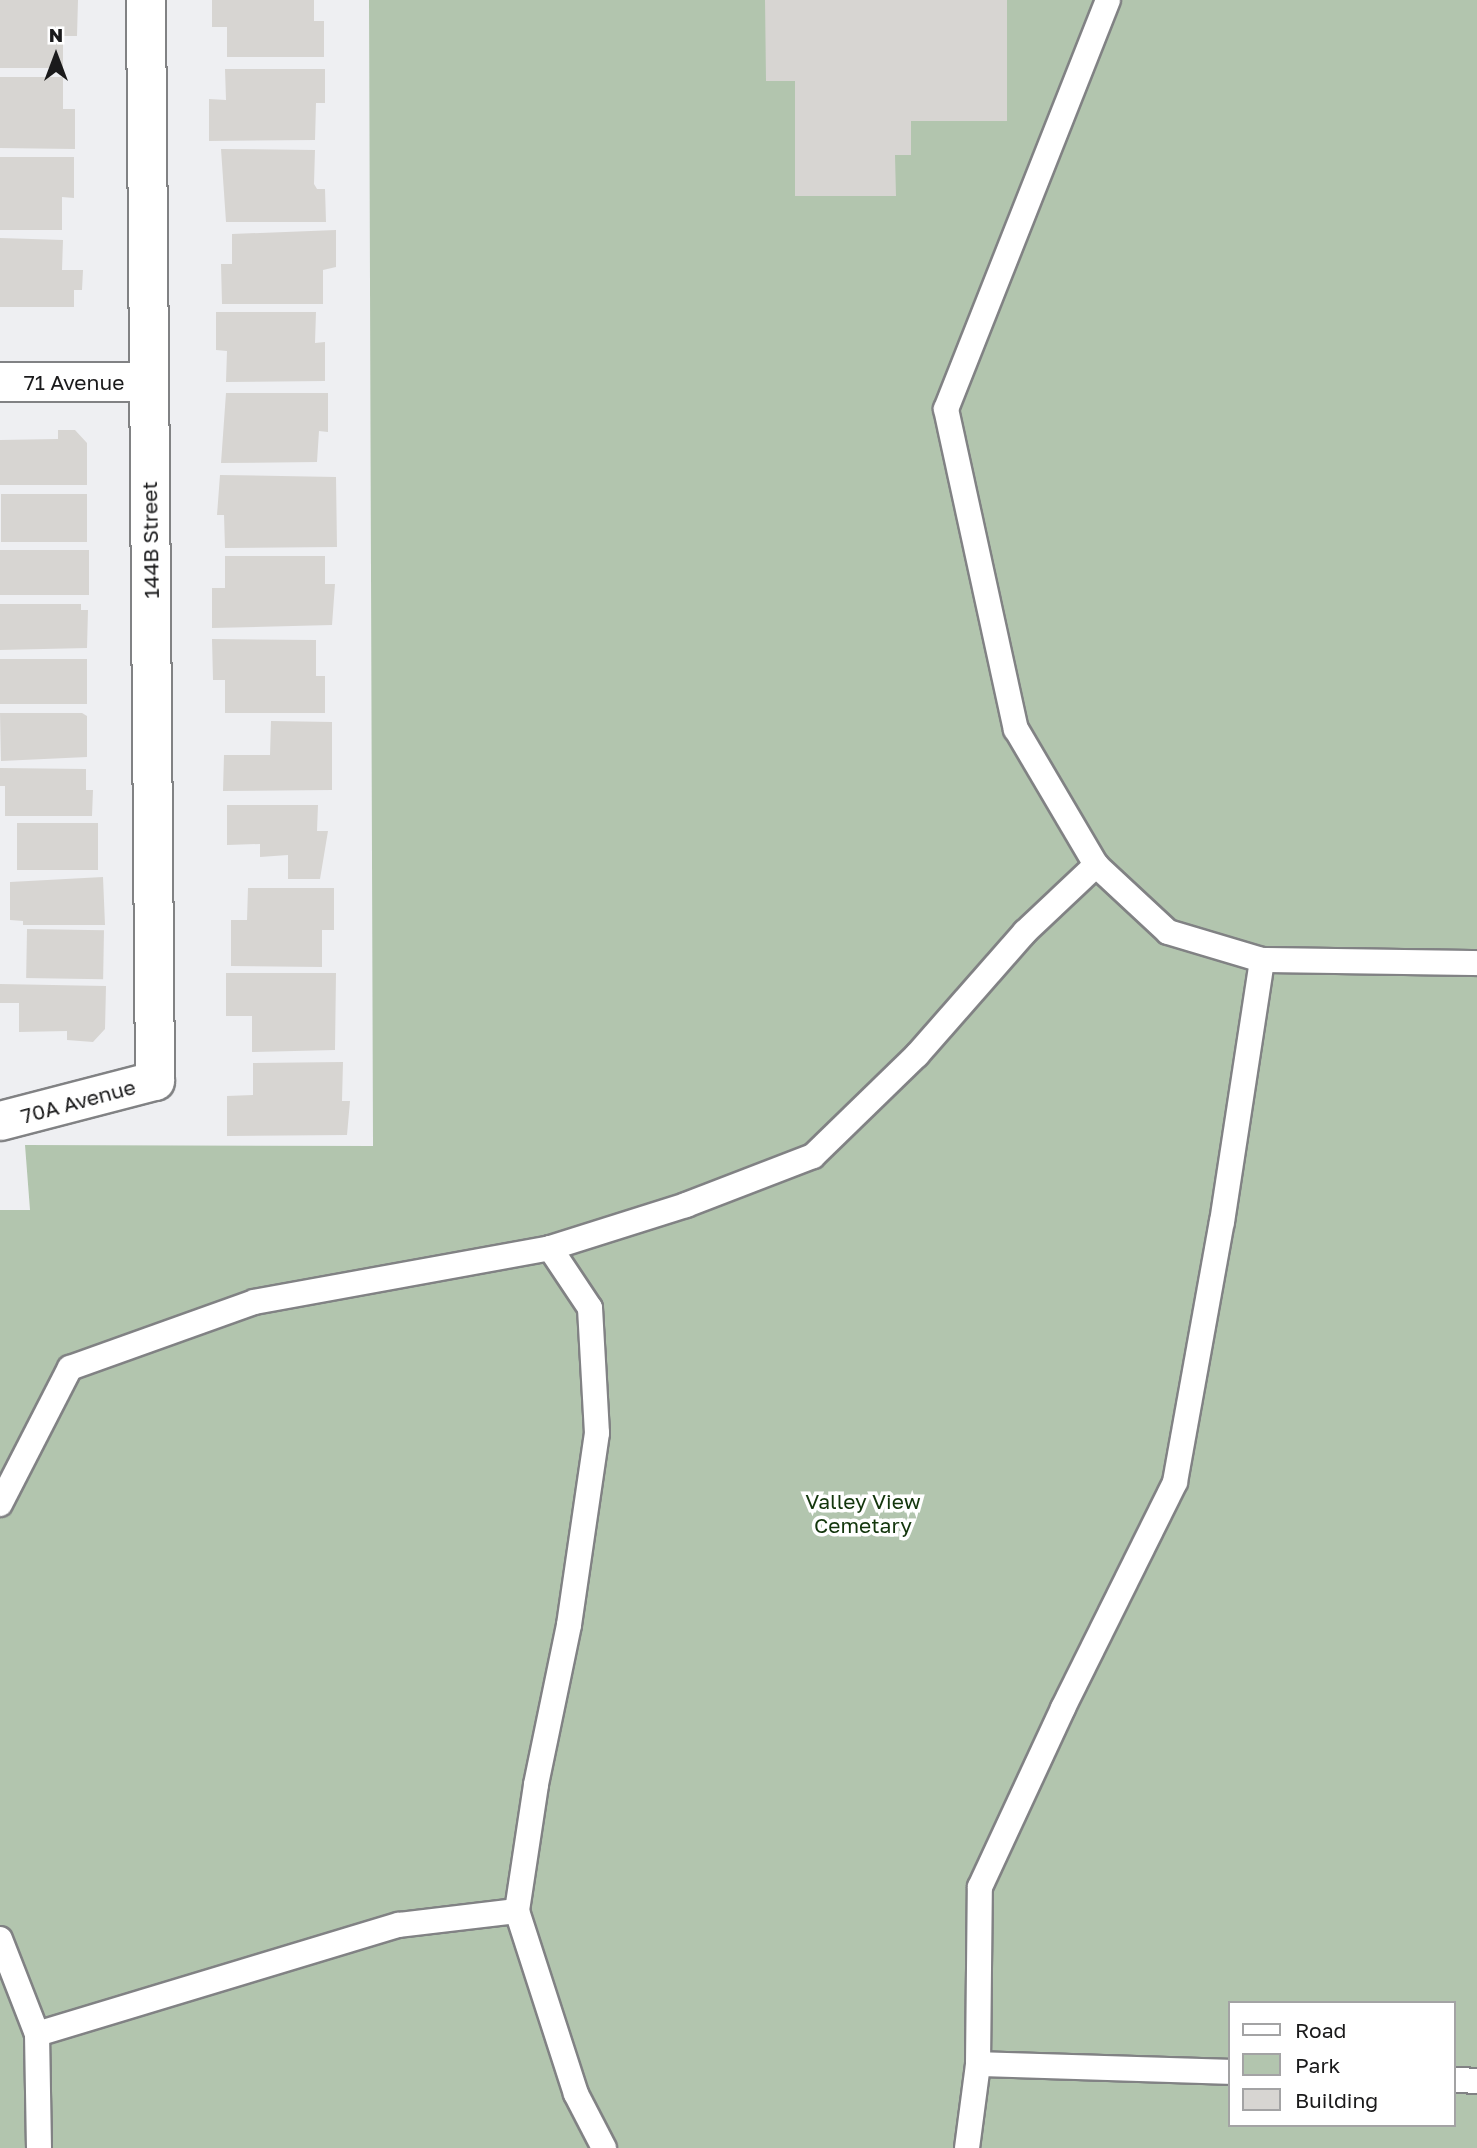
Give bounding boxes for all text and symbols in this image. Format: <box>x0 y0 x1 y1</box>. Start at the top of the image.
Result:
north arrow <box>21 21 91 91</box>
text: N <box>49 23 63 46</box>
street label: 71 Avenue <box>24 369 124 395</box>
street label: 144B Street <box>136 481 164 599</box>
street label: 70A Avenue <box>18 1074 138 1128</box>
park label: Valley View Cemetary <box>805 1488 921 1538</box>
legend <box>1228 2001 1456 2127</box>
text: Road <box>1295 2017 1346 2043</box>
text: Park <box>1295 2052 1340 2078</box>
text: Building <box>1295 2087 1378 2113</box>

